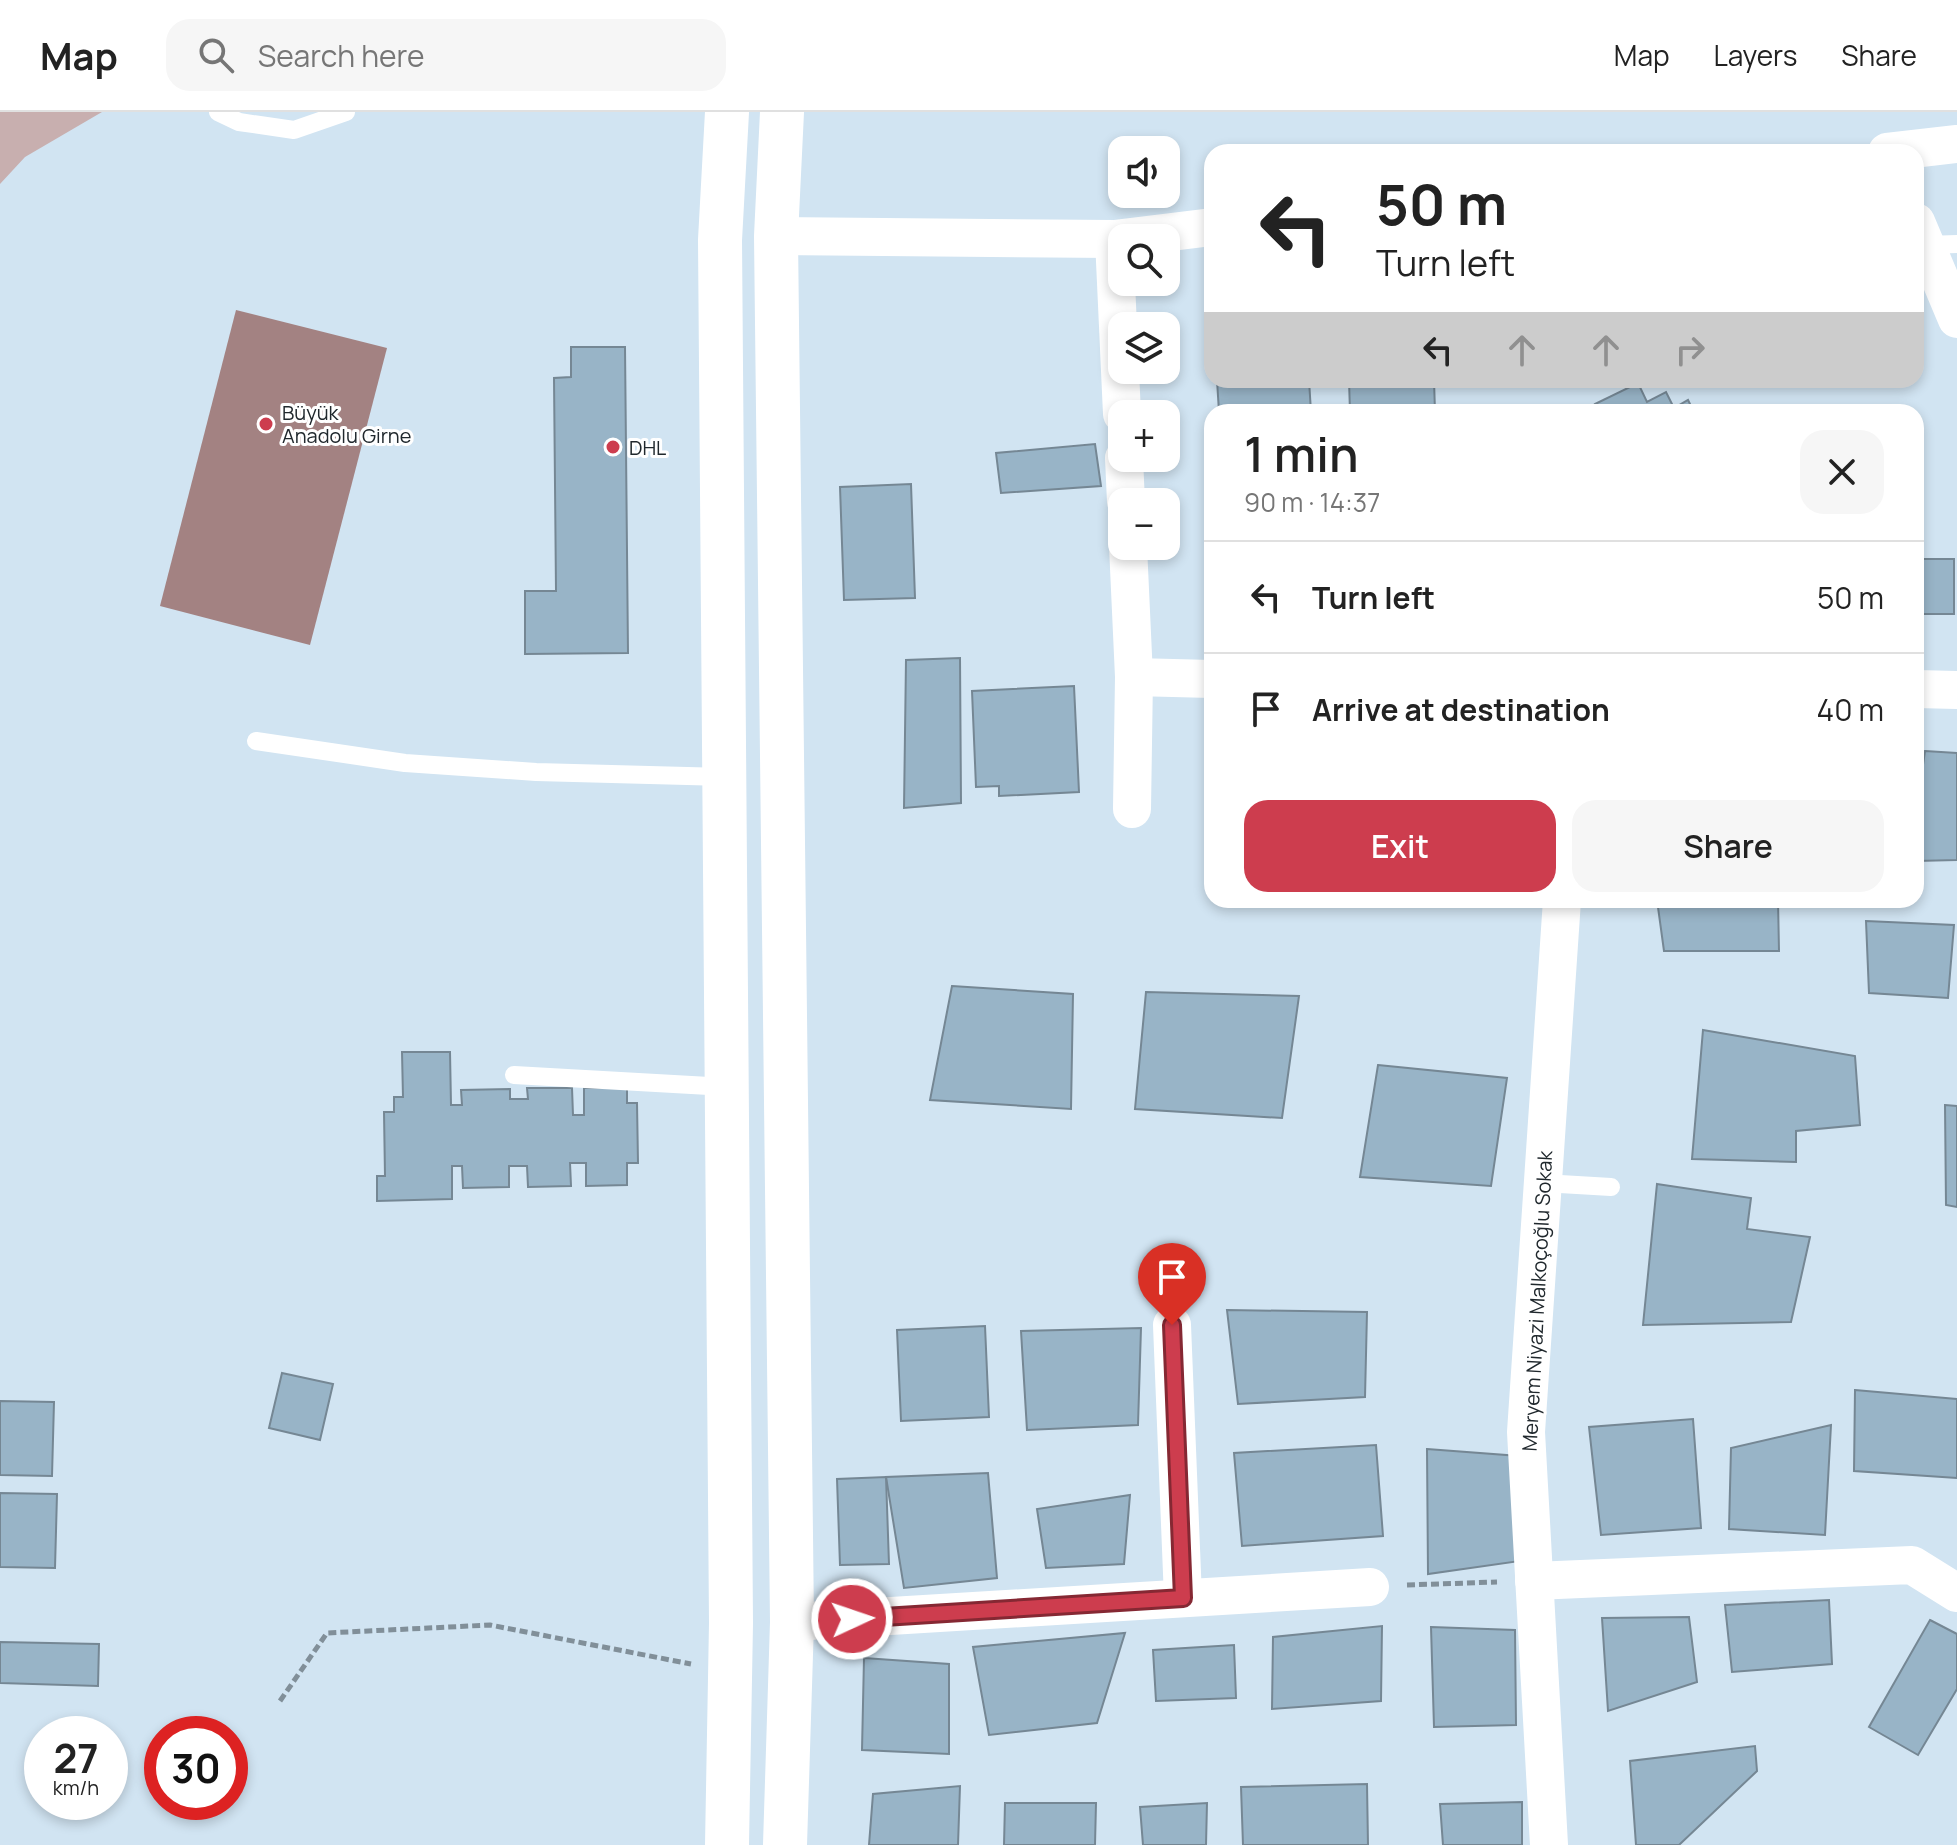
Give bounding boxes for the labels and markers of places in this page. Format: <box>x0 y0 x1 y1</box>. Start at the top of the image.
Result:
place label: Büyük Anadolu Girne <box>282 399 411 449</box>
marker: Büyük Anadolu Girne <box>257 415 275 433</box>
place label: DHL <box>629 434 666 461</box>
marker: DHL <box>604 438 622 456</box>
pin <box>1138 1243 1206 1325</box>

